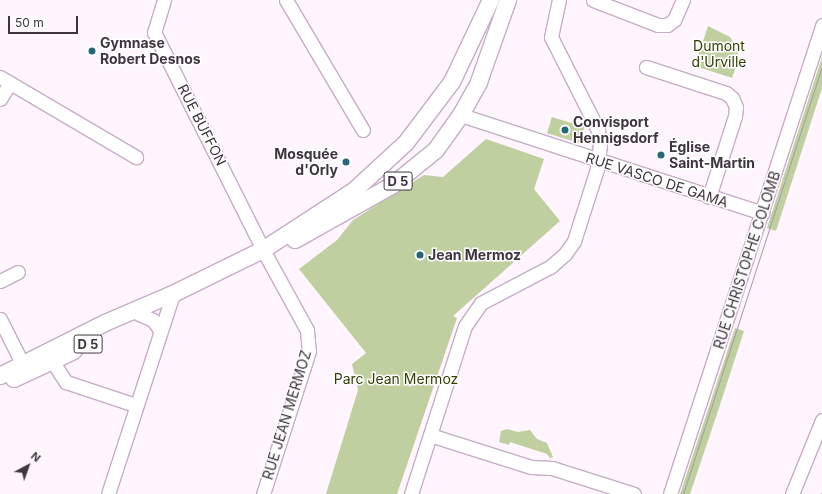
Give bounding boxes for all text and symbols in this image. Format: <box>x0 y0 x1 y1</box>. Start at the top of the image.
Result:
scale bar <box>10 8 80 34</box>
text: 50 m <box>15 15 44 30</box>
place label: Gymnase Robert Desnos <box>100 35 201 68</box>
park label: Dumont d'Urville <box>692 38 746 70</box>
marker: Gymnase Robert Desnos <box>87 46 97 56</box>
street label: RUE BUFFON <box>174 81 230 169</box>
place label: Convisport Hennigsdorf <box>573 114 659 146</box>
marker: Convisport Hennigsdorf <box>560 125 570 135</box>
place label: Église Saint-Martin <box>669 139 755 172</box>
place label: Mosquée d'Orly <box>274 146 338 178</box>
street label: RUE VASCO DE GAMA <box>584 149 730 211</box>
marker: Église Saint-Martin <box>656 150 666 160</box>
marker: Mosquée d'Orly <box>341 157 351 167</box>
street label: RUE CHRISTOPHE COLOMB <box>710 169 784 351</box>
road number: D 5 <box>383 170 413 192</box>
place label: Jean Mermoz <box>428 247 521 263</box>
marker: Jean Mermoz <box>415 250 425 260</box>
road number: D 5 <box>73 333 103 355</box>
street label: RUE JEAN MERMOZ <box>259 348 315 482</box>
park label: Parc Jean Mermoz <box>334 371 458 387</box>
north arrow <box>8 446 48 486</box>
text: N <box>28 449 44 465</box>

